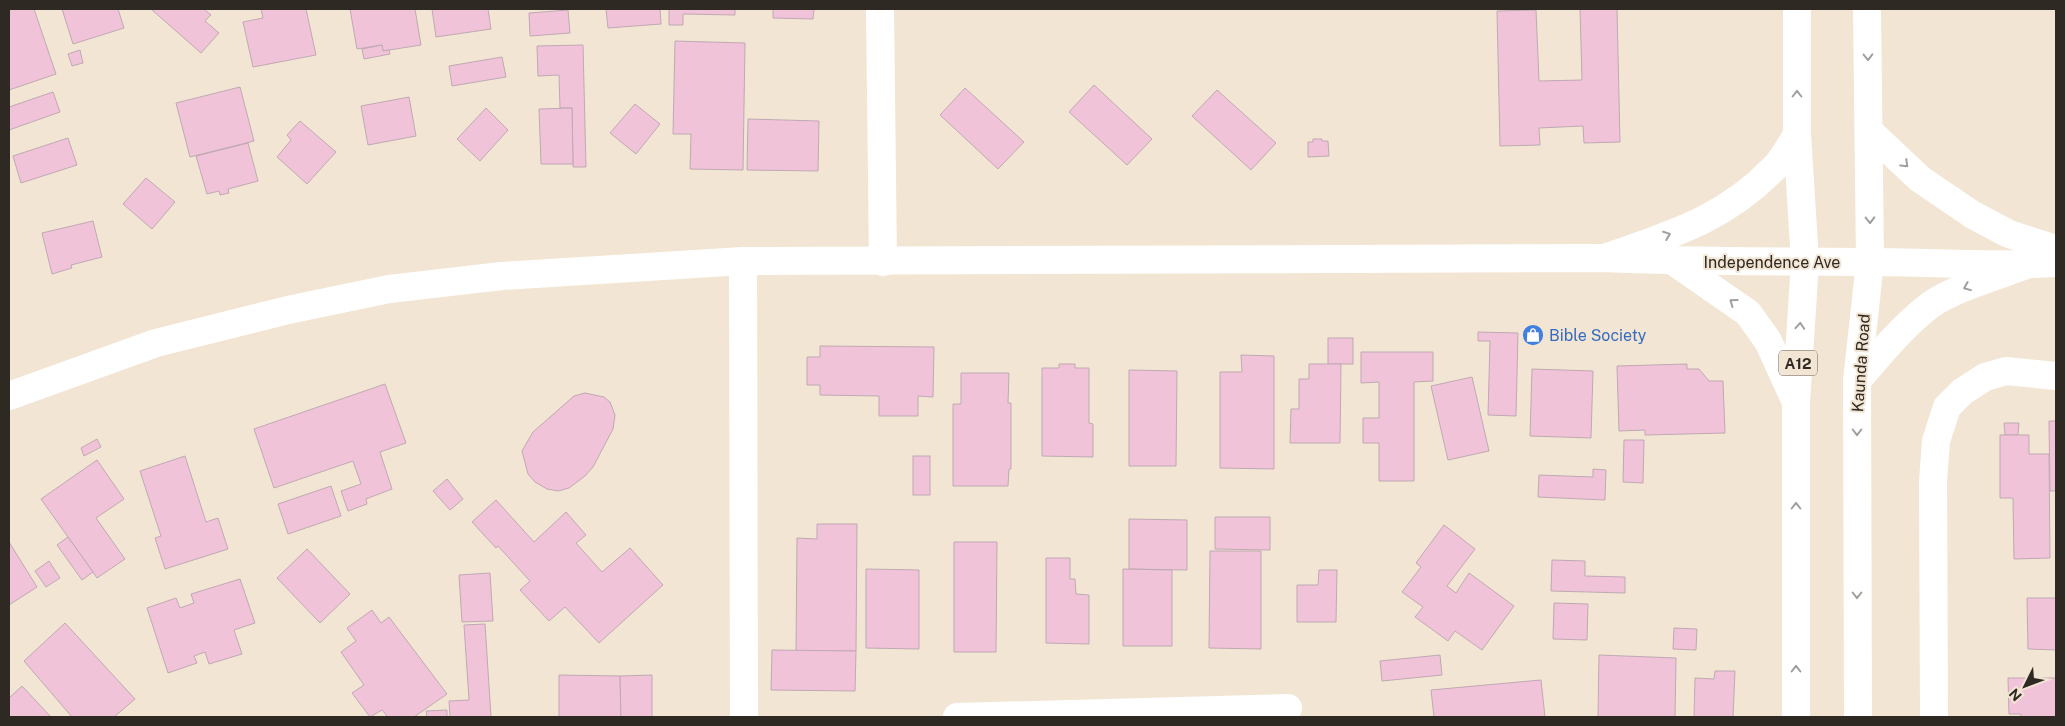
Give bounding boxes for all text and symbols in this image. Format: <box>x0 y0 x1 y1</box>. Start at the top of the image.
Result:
one-way arrow <box>1863 54 1873 62</box>
one-way arrow <box>1792 90 1802 98</box>
one-way arrow <box>1899 158 1908 167</box>
one-way arrow <box>1865 216 1875 224</box>
one-way arrow <box>1662 231 1671 242</box>
street label: Independence Ave <box>1704 253 1840 272</box>
one-way arrow <box>1963 281 1972 292</box>
one-way arrow <box>1730 300 1739 308</box>
street label: Kaunda Road <box>1848 313 1874 413</box>
one-way arrow <box>1795 322 1806 330</box>
shop icon: Bible Society <box>1521 323 1545 347</box>
place label: Bible Society <box>1549 326 1647 345</box>
road number: A12 <box>1779 350 1817 376</box>
one-way arrow <box>1852 428 1862 436</box>
one-way arrow <box>1791 502 1801 510</box>
one-way arrow <box>1852 591 1862 599</box>
north arrow <box>2000 661 2050 711</box>
one-way arrow <box>1791 664 1801 672</box>
text: N <box>2006 685 2025 704</box>

